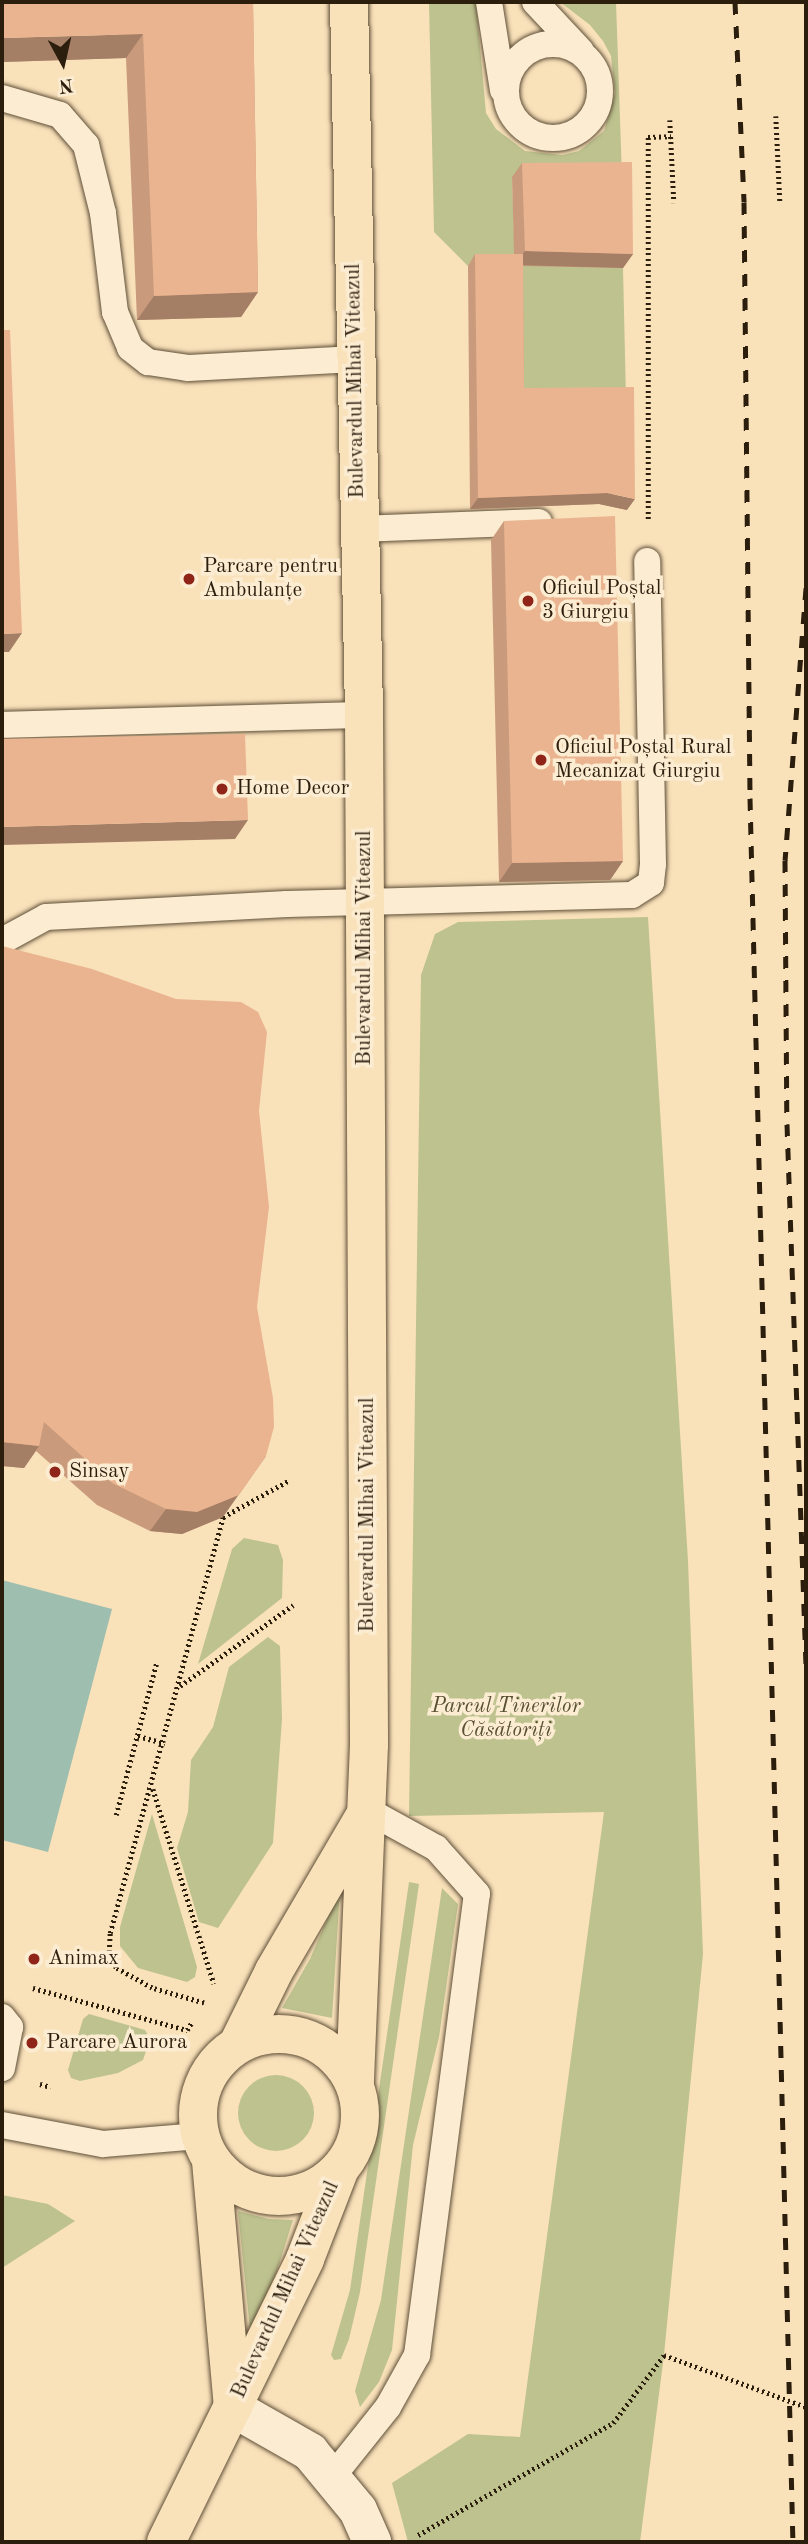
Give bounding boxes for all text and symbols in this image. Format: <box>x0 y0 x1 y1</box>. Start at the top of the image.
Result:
north arrow <box>28 28 98 98</box>
text: N <box>57 74 75 95</box>
street label: Bulevardul Mihai Viteazul <box>341 263 371 499</box>
place label: Parcare pentru Ambulanțe <box>203 554 338 604</box>
marker: Parcare pentru Ambulanțe <box>181 571 197 587</box>
place label: Oficiul Poștal 3 Giurgiu <box>542 576 662 626</box>
marker: Oficiul Poștal 3 Giurgiu <box>520 593 536 609</box>
place label: Oficiul Poștal Rural Mecanizat Giurgiu <box>555 735 731 785</box>
marker: Oficiul Poștal Rural Mecanizat Giurgiu <box>533 752 549 768</box>
place label: Home Decor <box>236 776 349 802</box>
marker: Home Decor <box>214 781 230 797</box>
street label: Bulevardul Mihai Viteazul <box>352 830 378 1066</box>
street label: Bulevardul Mihai Viteazul <box>355 1397 381 1633</box>
place label: Sinsay <box>69 1459 129 1485</box>
marker: Sinsay <box>47 1464 63 1480</box>
park label: Parcul Tinerilor Căsătoriți <box>432 1694 580 1744</box>
place label: Animax <box>48 1946 119 1972</box>
marker: Animax <box>26 1951 42 1967</box>
place label: Parcare Aurora <box>46 2030 187 2056</box>
marker: Parcare Aurora <box>24 2035 40 2051</box>
street label: Bulevardul Mihai Viteazul <box>227 2177 345 2403</box>

